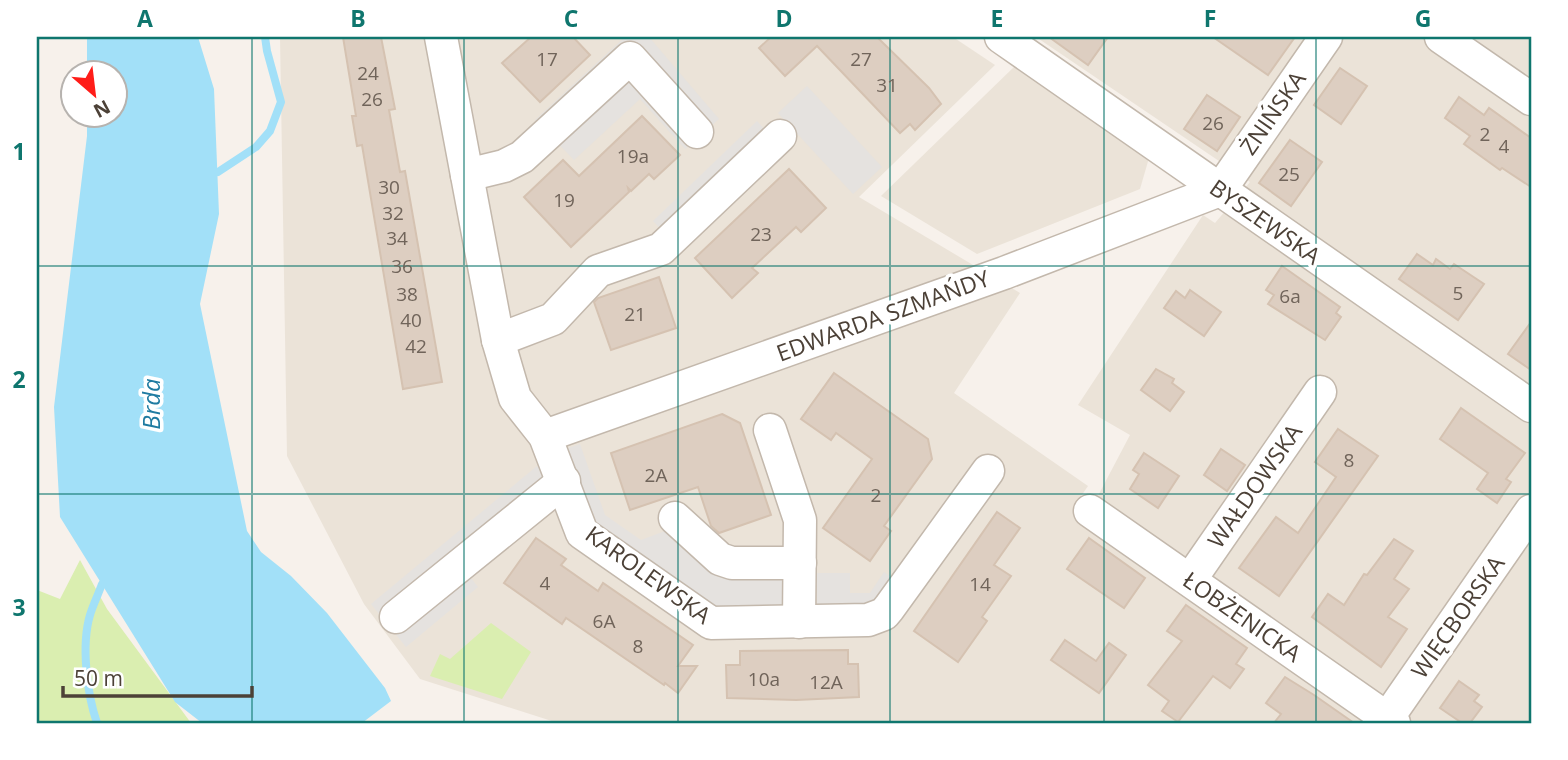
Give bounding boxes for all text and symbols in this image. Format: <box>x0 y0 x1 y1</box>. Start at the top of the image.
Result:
text: A <box>137 2 153 34</box>
text: B <box>350 2 366 34</box>
text: C <box>564 2 578 34</box>
text: D <box>775 2 793 34</box>
text: E <box>991 2 1003 34</box>
text: F <box>1204 2 1216 34</box>
text: G <box>1415 2 1431 34</box>
house number: 17 <box>536 46 558 72</box>
house number: 27 <box>850 46 872 72</box>
north arrow <box>60 60 130 130</box>
house number: 24 <box>357 60 379 86</box>
street label: ŻNIŃSKA <box>1232 64 1313 161</box>
house number: 31 <box>876 72 898 98</box>
house number: 26 <box>361 86 383 112</box>
text: N <box>89 94 115 124</box>
house number: 26 <box>1202 110 1224 136</box>
house number: 2 <box>1480 121 1490 147</box>
house number: 4 <box>1499 133 1510 159</box>
text: 1 <box>12 135 26 167</box>
house number: 19a <box>617 143 649 169</box>
house number: 25 <box>1278 161 1300 187</box>
street label: BYSZEWSKA <box>1204 171 1328 271</box>
house number: 30 <box>378 174 400 200</box>
house number: 19 <box>553 187 575 213</box>
house number: 32 <box>382 200 404 226</box>
house number: 23 <box>750 221 772 247</box>
house number: 34 <box>386 225 408 251</box>
house number: 36 <box>391 253 413 279</box>
street label: EDWARDA SZMAŃDY <box>772 262 994 368</box>
house number: 5 <box>1453 280 1463 306</box>
house number: 38 <box>396 281 418 307</box>
house number: 6a <box>1279 283 1301 309</box>
house number: 21 <box>624 301 646 327</box>
house number: 40 <box>400 307 422 333</box>
house number: 42 <box>405 333 427 359</box>
text: 2 <box>12 363 26 395</box>
water label: Brda <box>134 378 167 430</box>
street label: WAŁDOWSKA <box>1200 417 1309 554</box>
house number: 8 <box>1344 447 1354 473</box>
house number: 2A <box>645 462 667 488</box>
house number: 2 <box>871 482 881 508</box>
street label: KAROLEWSKA <box>579 518 718 631</box>
street label: WIĘCBORSKA <box>1403 548 1512 684</box>
street label: ŁOBŻENICKA <box>1177 564 1308 669</box>
house number: 4 <box>540 570 551 596</box>
house number: 14 <box>969 571 991 597</box>
text: 3 <box>12 591 26 623</box>
house number: 6A <box>593 608 615 634</box>
house number: 8 <box>633 633 643 659</box>
scale bar <box>63 655 252 699</box>
text: 50 m <box>74 664 123 692</box>
house number: 10a <box>748 666 780 692</box>
house number: 12A <box>809 669 843 695</box>

